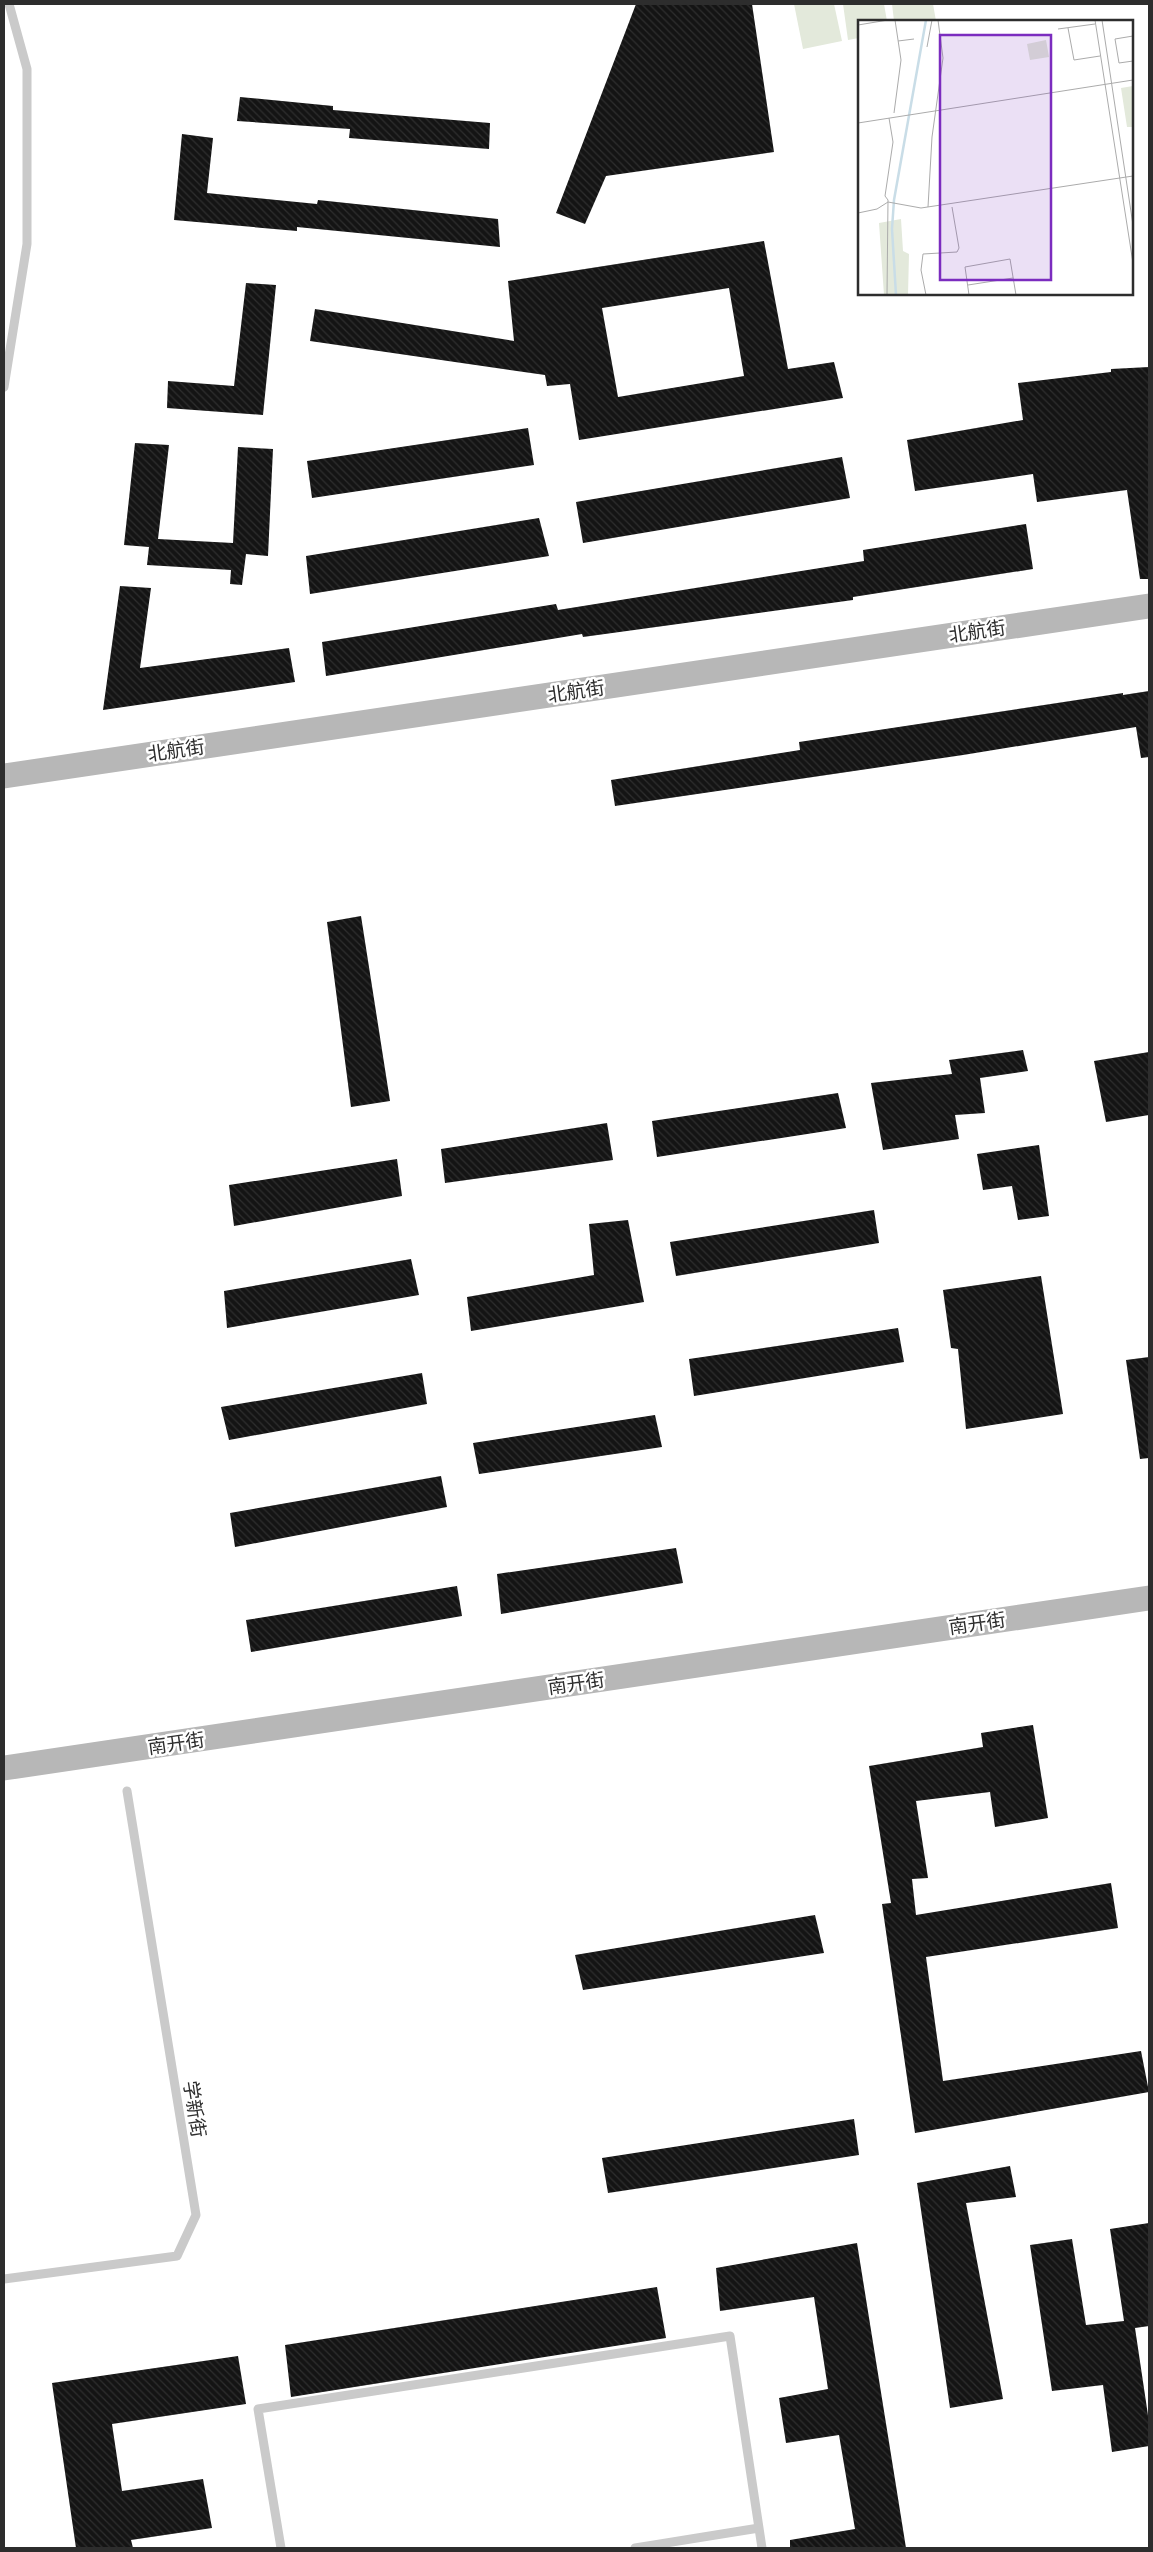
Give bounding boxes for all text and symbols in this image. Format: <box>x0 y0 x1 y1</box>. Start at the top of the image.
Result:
inset map <box>858 20 1133 295</box>
street label: 北航街 <box>947 617 1007 646</box>
street label: 北航街 <box>546 677 606 706</box>
street label: 北航街 <box>146 736 206 765</box>
street label: 南开街 <box>948 1610 1007 1638</box>
street label: 南开街 <box>547 1670 606 1698</box>
street label: 南开街 <box>147 1730 206 1758</box>
street label: 学新街 <box>180 2079 209 2139</box>

